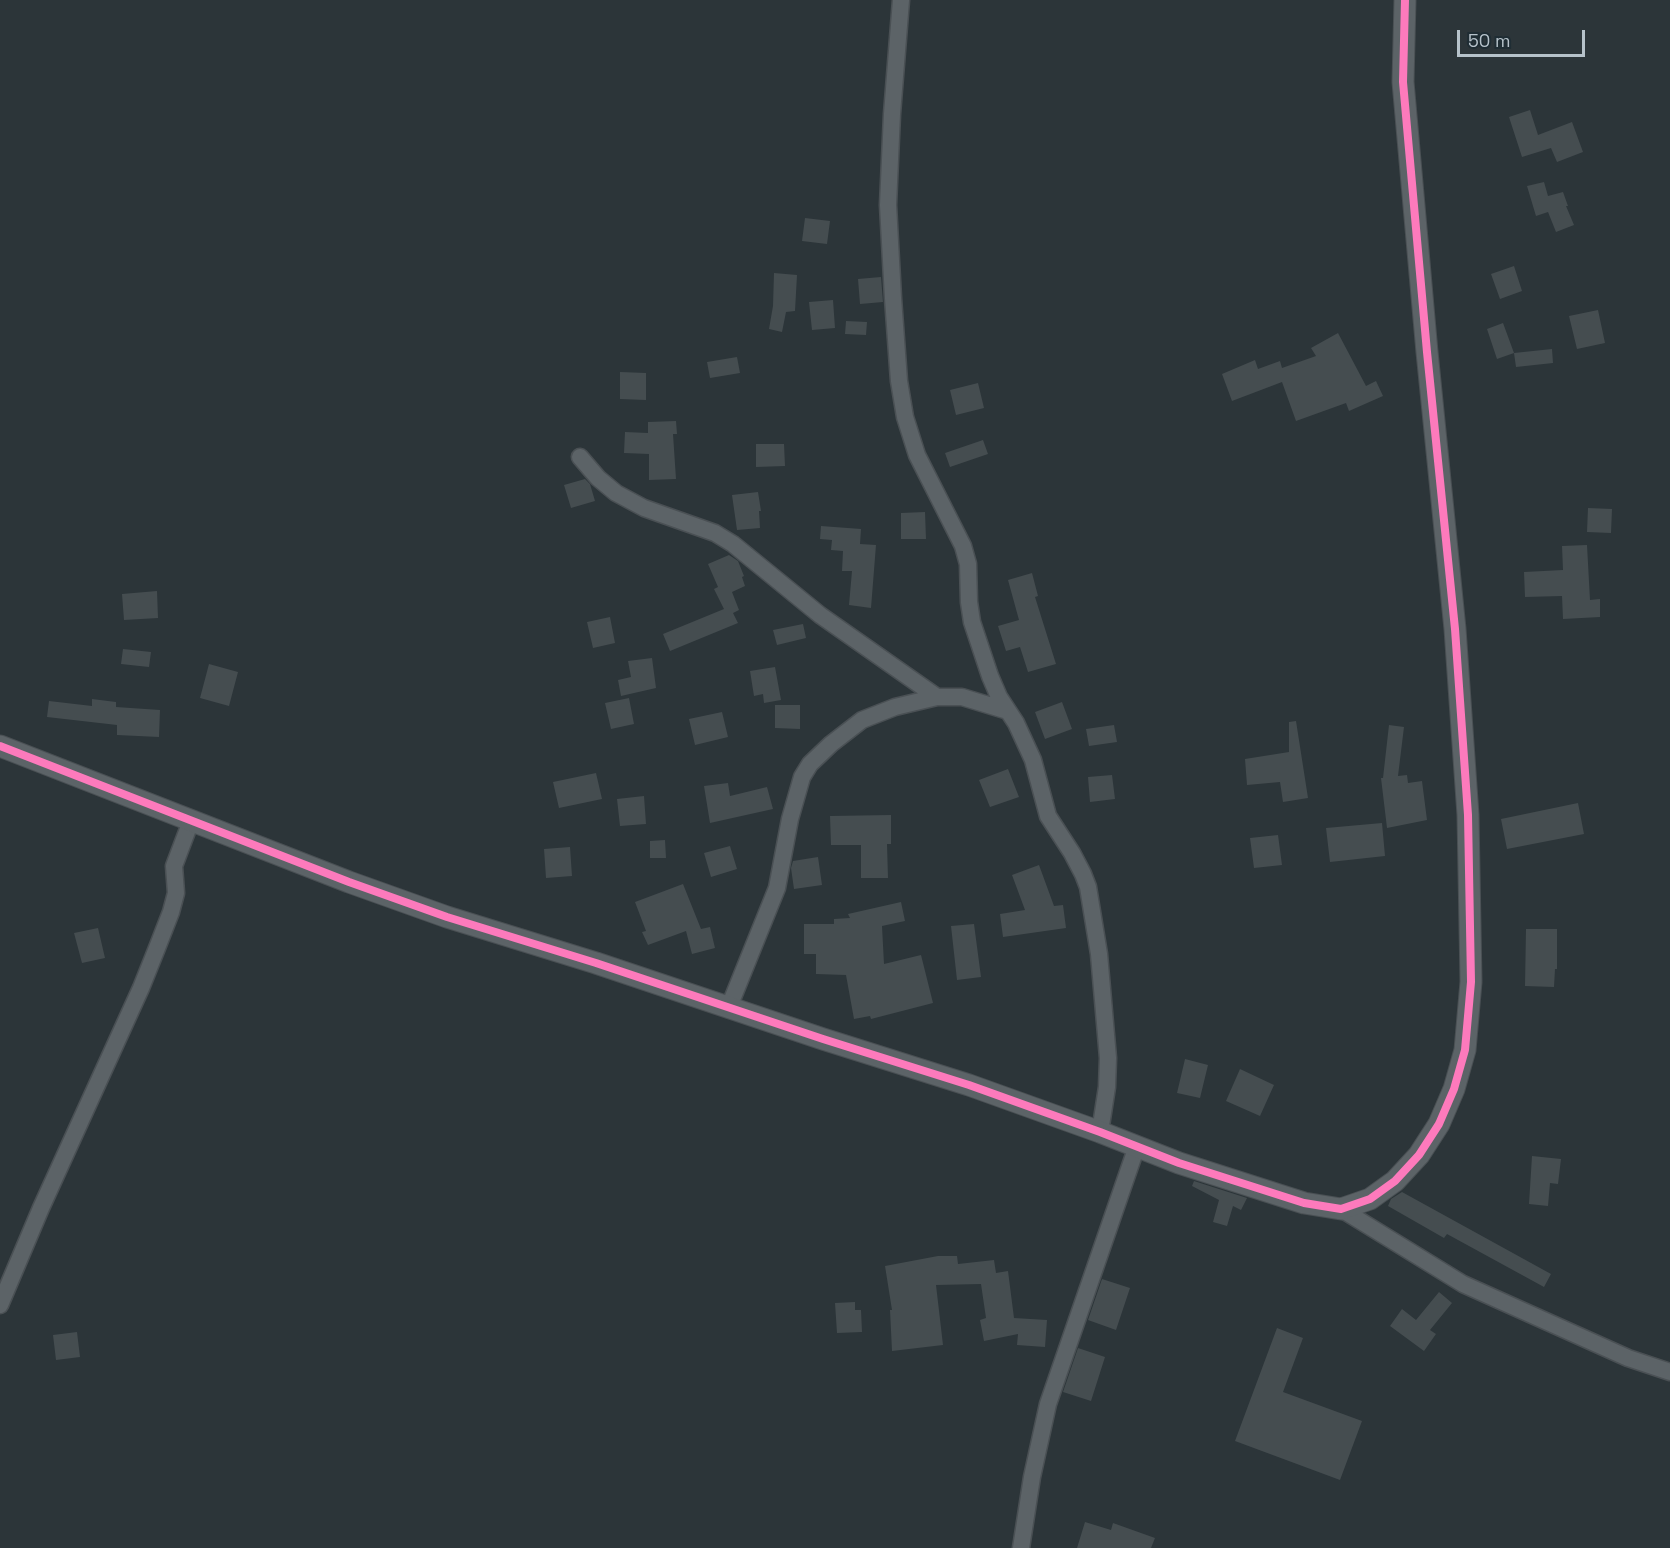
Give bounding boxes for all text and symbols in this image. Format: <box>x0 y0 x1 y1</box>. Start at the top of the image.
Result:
scale bar <box>1460 18 1588 56</box>
text: 50 m <box>1468 29 1510 52</box>

